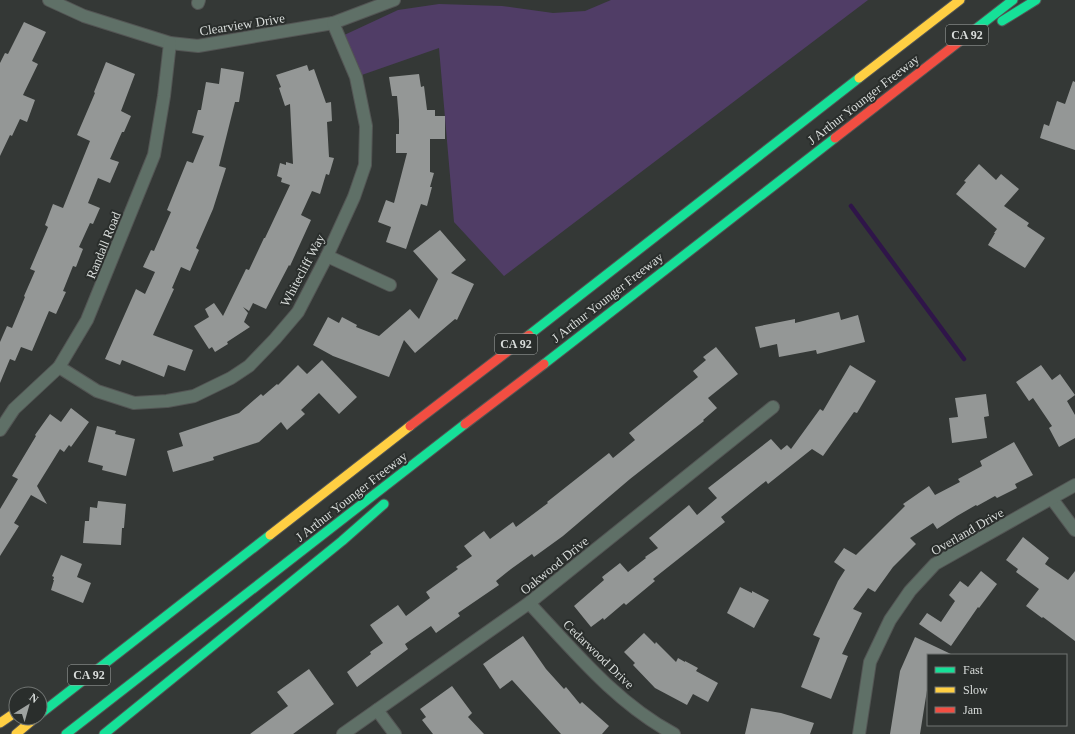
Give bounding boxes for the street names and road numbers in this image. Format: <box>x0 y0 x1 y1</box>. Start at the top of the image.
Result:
street label: Clearview Drive <box>198 10 286 39</box>
road number: CA 92 <box>946 25 988 45</box>
street label: J Arthur Younger Freeway <box>805 51 922 148</box>
street label: Randall Road <box>83 209 124 281</box>
street label: Whitecliff Way <box>277 231 328 309</box>
street label: J Arthur Younger Freeway <box>549 249 666 346</box>
road number: CA 92 <box>495 334 537 354</box>
street label: J Arthur Younger Freeway <box>293 448 410 545</box>
street label: Overland Drive <box>928 505 1006 558</box>
street label: Oakwood Drive <box>517 533 592 597</box>
street label: Cedarwood Drive <box>560 617 637 692</box>
road number: CA 92 <box>68 665 110 685</box>

